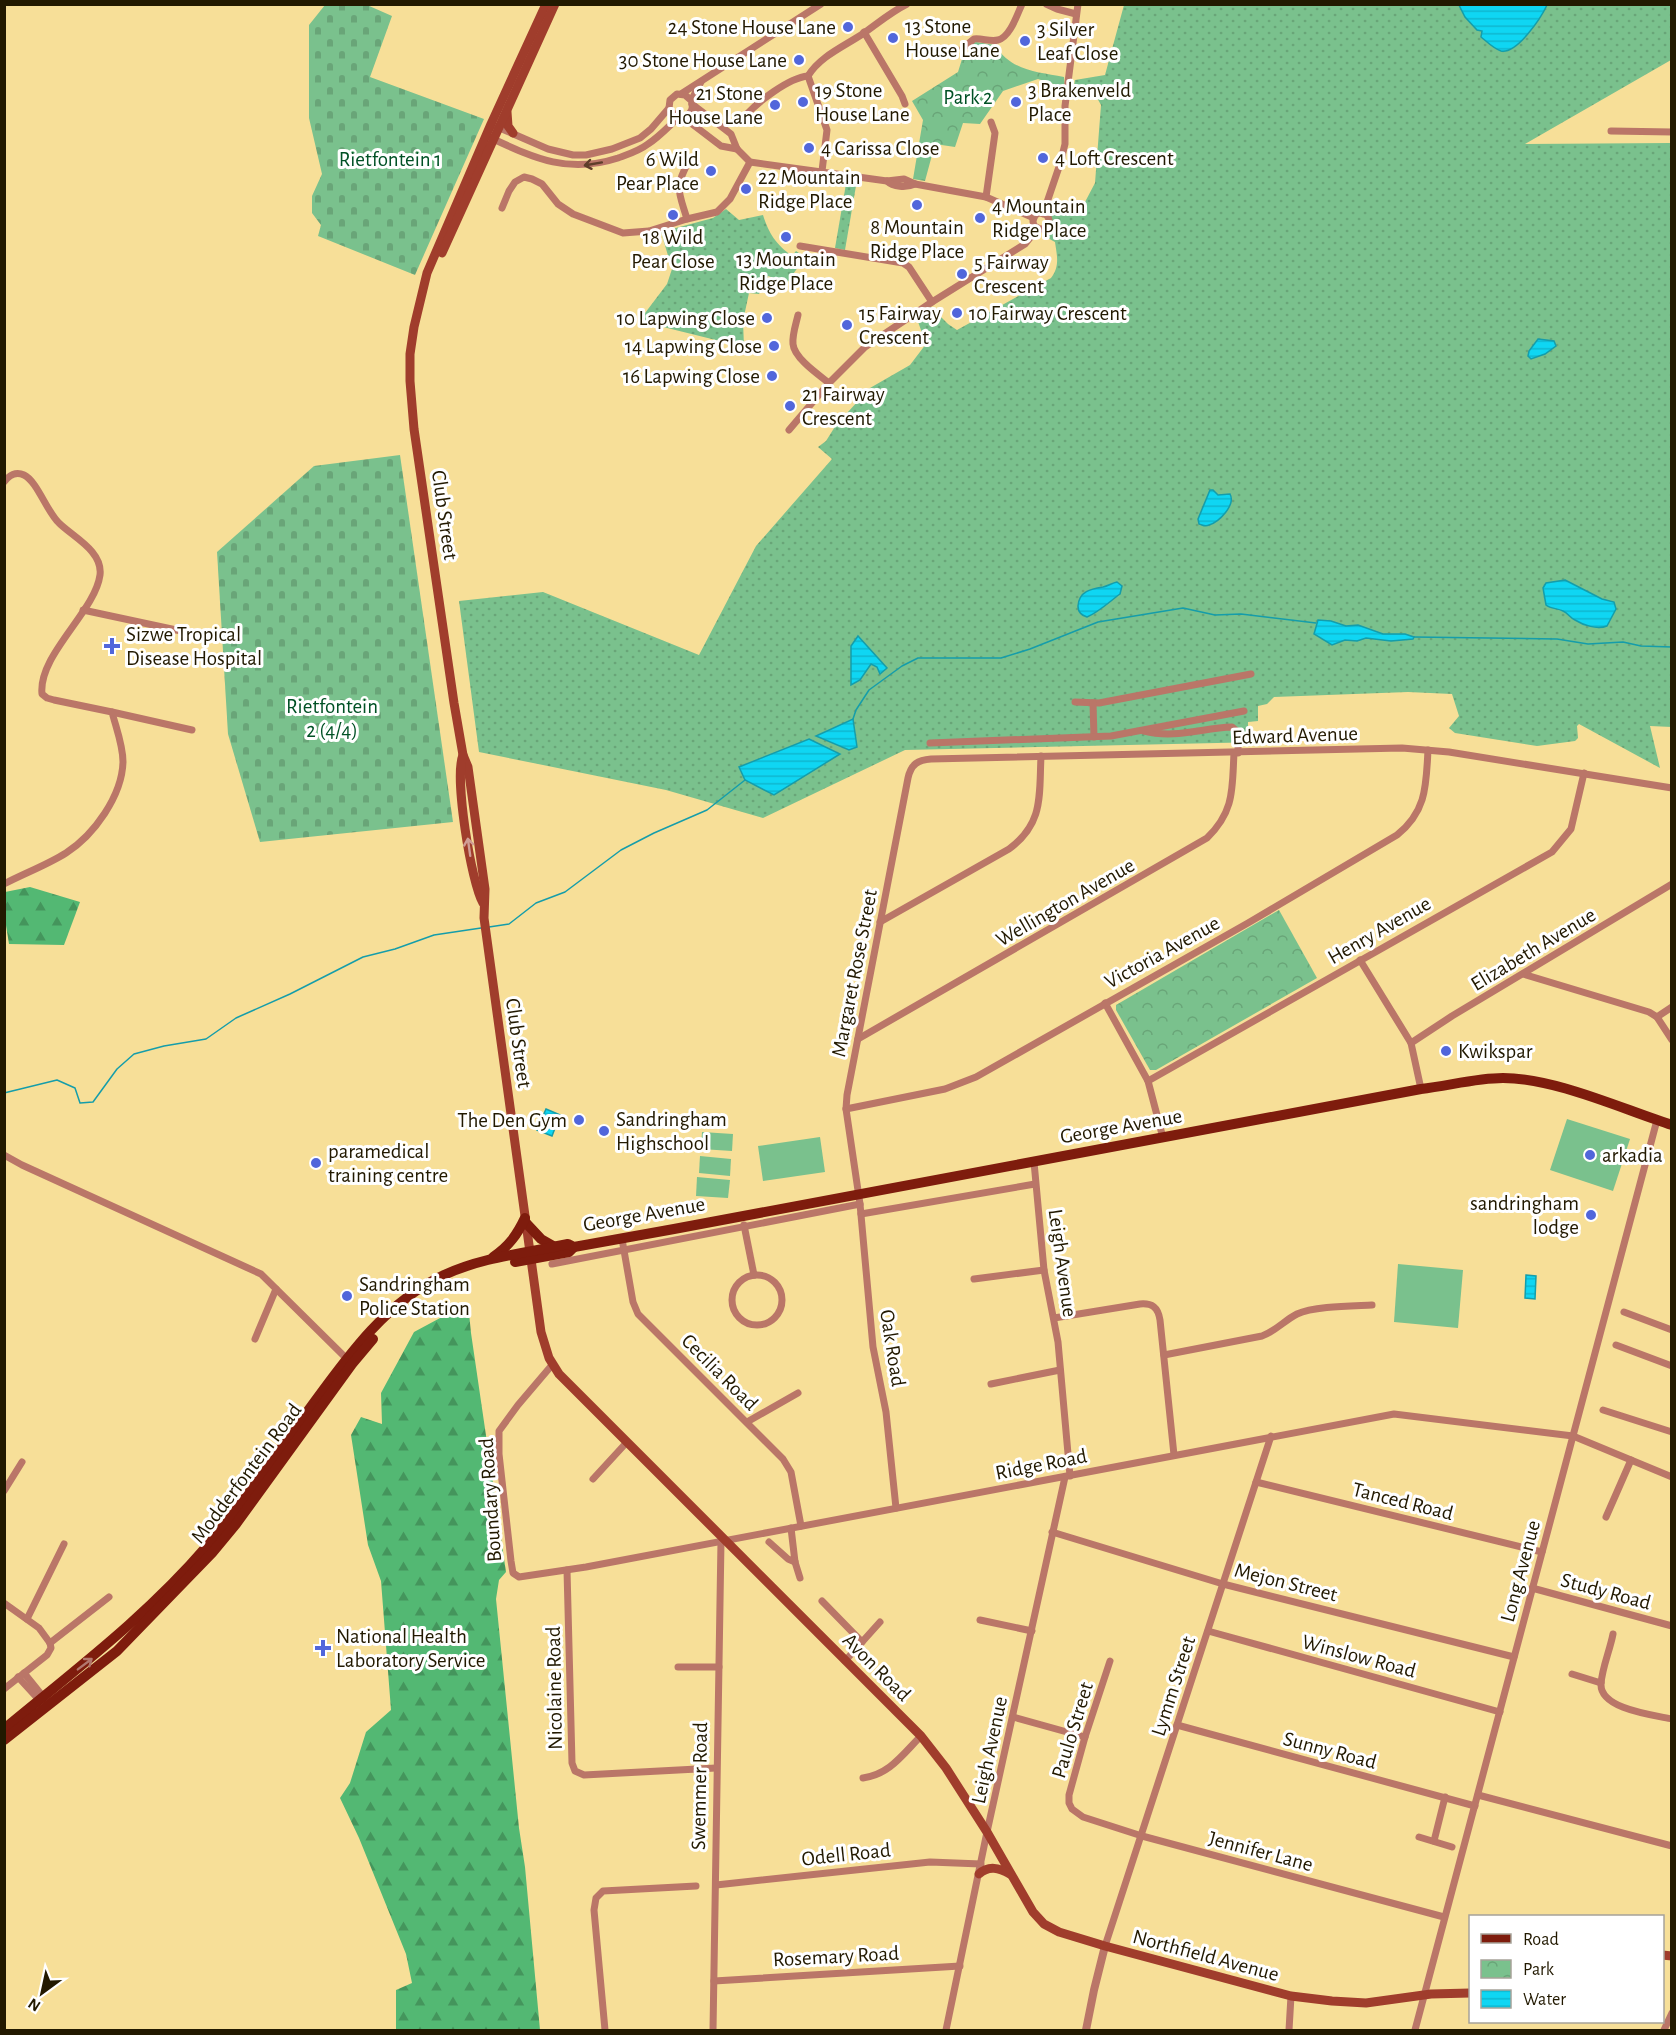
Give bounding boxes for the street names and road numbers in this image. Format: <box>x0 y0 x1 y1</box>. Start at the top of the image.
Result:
street label: Club Street <box>428 469 461 562</box>
street label: Edward Avenue <box>1232 723 1358 748</box>
street label: Wellington Avenue <box>992 854 1138 951</box>
street label: Margaret Rose Street <box>828 887 881 1059</box>
street label: Henry Avenue <box>1324 893 1434 968</box>
street label: Elizabeth Avenue <box>1467 904 1599 995</box>
street label: Victoria Avenue <box>1101 912 1223 993</box>
street label: Club Street <box>502 997 535 1090</box>
street label: George Avenue <box>1059 1105 1184 1148</box>
street label: George Avenue <box>582 1193 707 1236</box>
street label: Leigh Avenue <box>1045 1208 1080 1319</box>
street label: Oak Road <box>876 1308 909 1388</box>
street label: Cecilia Road <box>677 1330 762 1415</box>
street label: Modderfontein Road <box>187 1399 306 1547</box>
street label: Boundary Road <box>476 1437 505 1563</box>
street label: Ridge Road <box>994 1445 1089 1484</box>
street label: Tanced Road <box>1350 1479 1456 1524</box>
street label: Long Avenue <box>1497 1518 1544 1624</box>
street label: Mejon Street <box>1232 1560 1340 1605</box>
street label: Study Road <box>1559 1569 1653 1614</box>
street label: Nicolaine Road <box>543 1626 566 1750</box>
street label: Avon Road <box>839 1629 915 1705</box>
street label: Winslow Road <box>1300 1631 1418 1682</box>
street label: Lymm Street <box>1147 1633 1200 1739</box>
street label: Paulo Street <box>1048 1679 1097 1781</box>
street label: Leigh Avenue <box>968 1695 1011 1806</box>
street label: Swemmer Road <box>688 1722 711 1850</box>
street label: Sunny Road <box>1281 1728 1379 1773</box>
street label: Jennifer Lane <box>1206 1827 1315 1875</box>
street label: Odell Road <box>800 1839 892 1870</box>
street label: Northfield Avenue <box>1131 1926 1281 1985</box>
street label: Rosemary Road <box>772 1943 900 1970</box>

